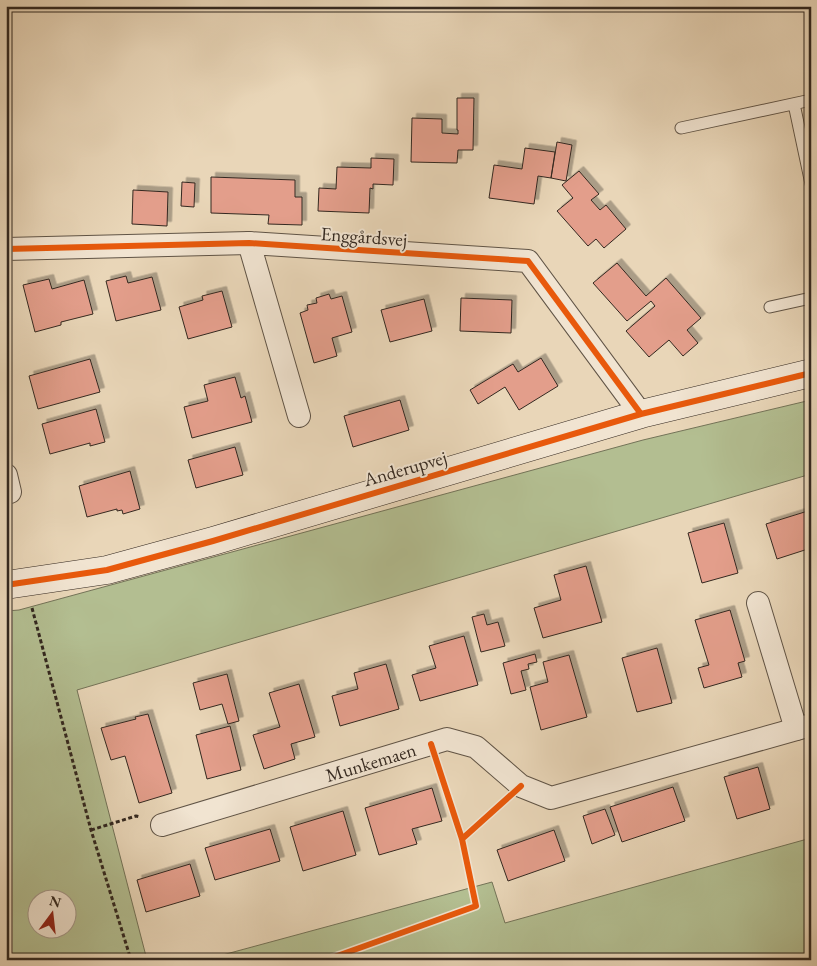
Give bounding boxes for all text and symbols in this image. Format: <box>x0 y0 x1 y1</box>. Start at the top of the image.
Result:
street label: Enggårdsvej <box>320 221 408 252</box>
street label: Anderupvej <box>360 445 450 493</box>
street label: Munkemaen <box>323 737 419 788</box>
north arrow <box>28 888 78 938</box>
text: N <box>48 891 64 912</box>

